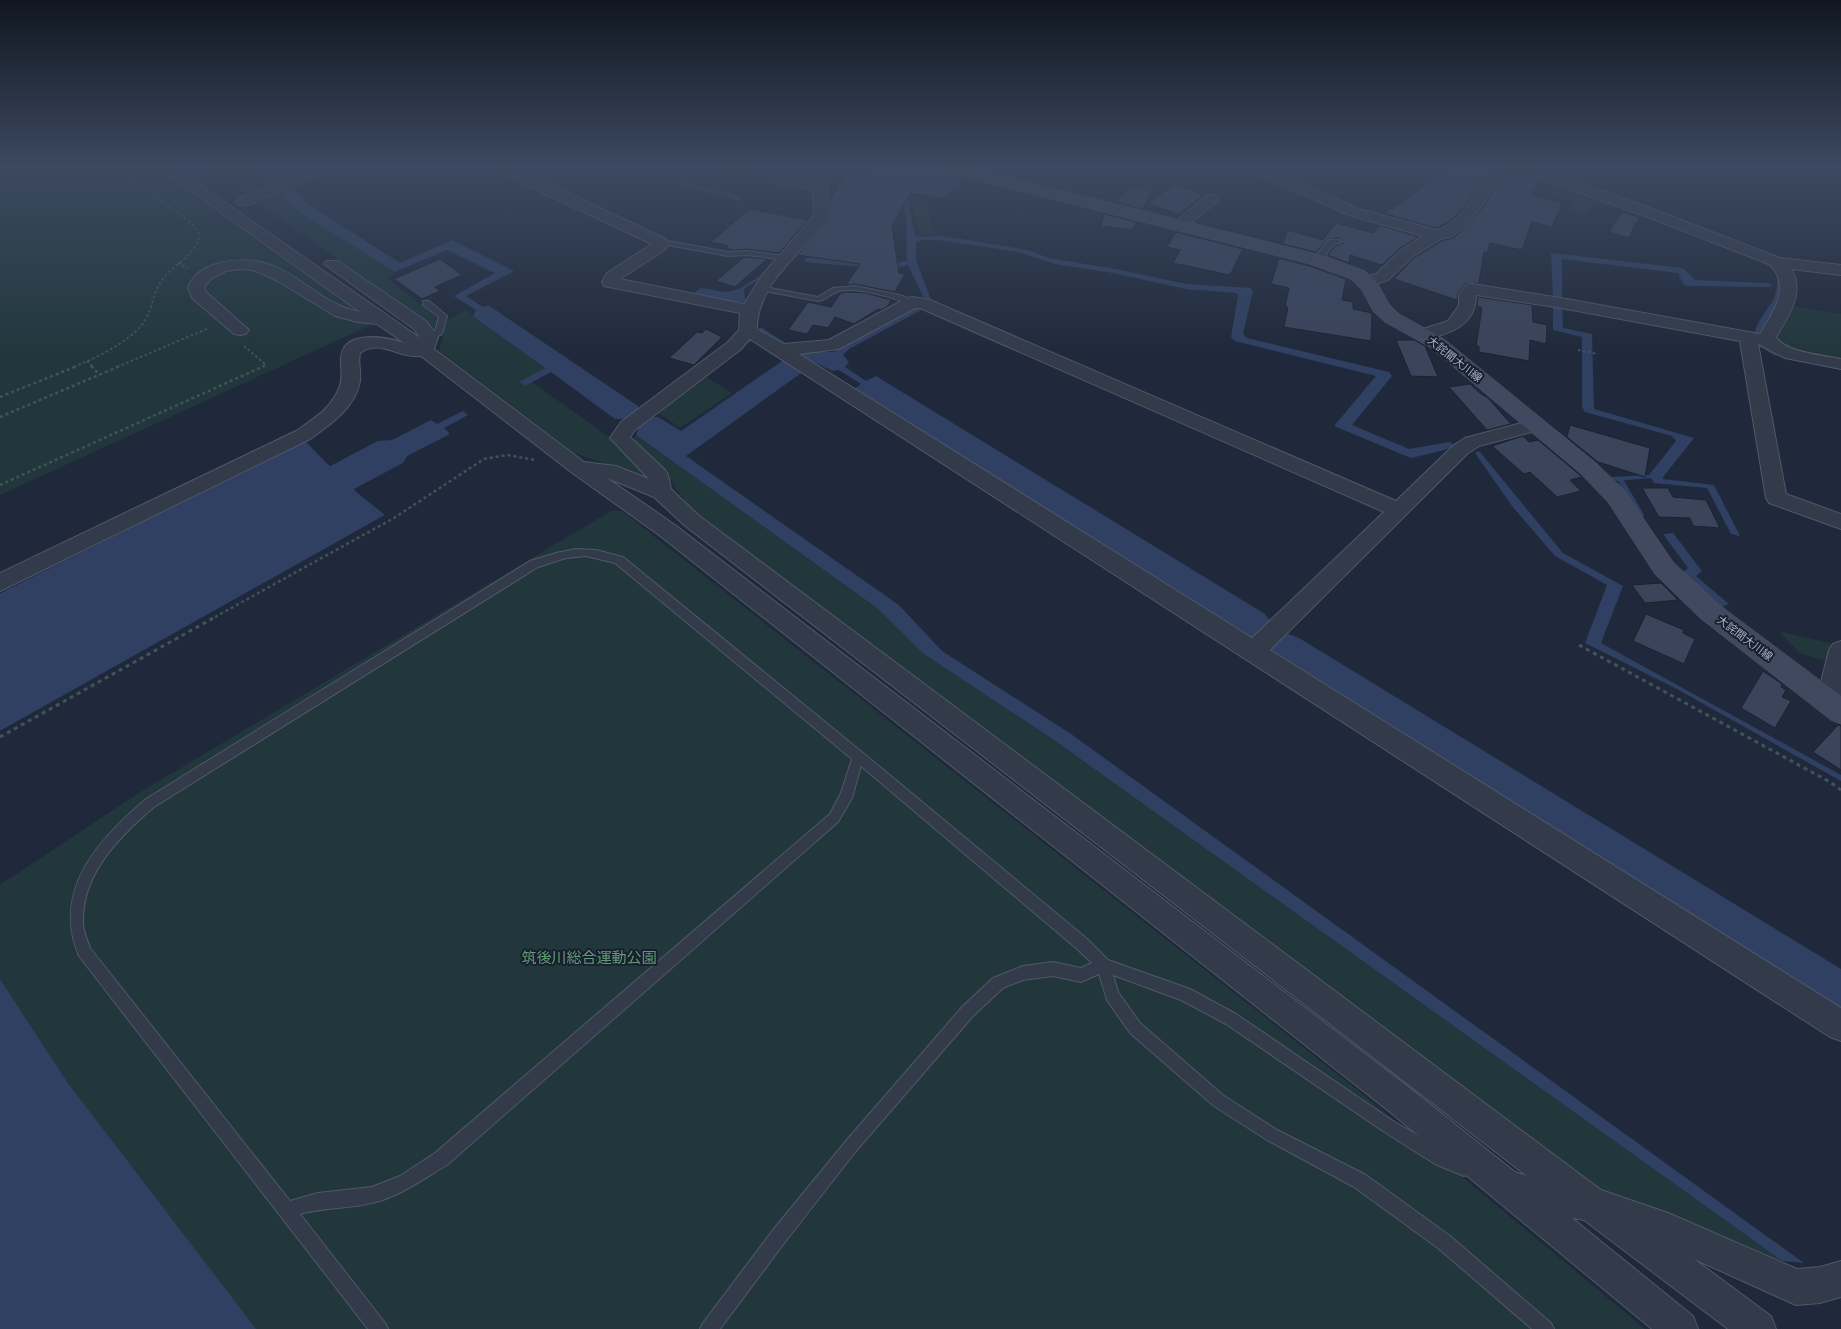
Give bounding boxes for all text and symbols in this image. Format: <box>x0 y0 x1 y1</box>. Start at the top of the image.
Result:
street label: 大詫間大川線 <box>1425 333 1485 385</box>
street label: 大詫間大川線 <box>1714 613 1776 663</box>
park label: 筑後川総合運動公園 <box>521 948 657 968</box>

